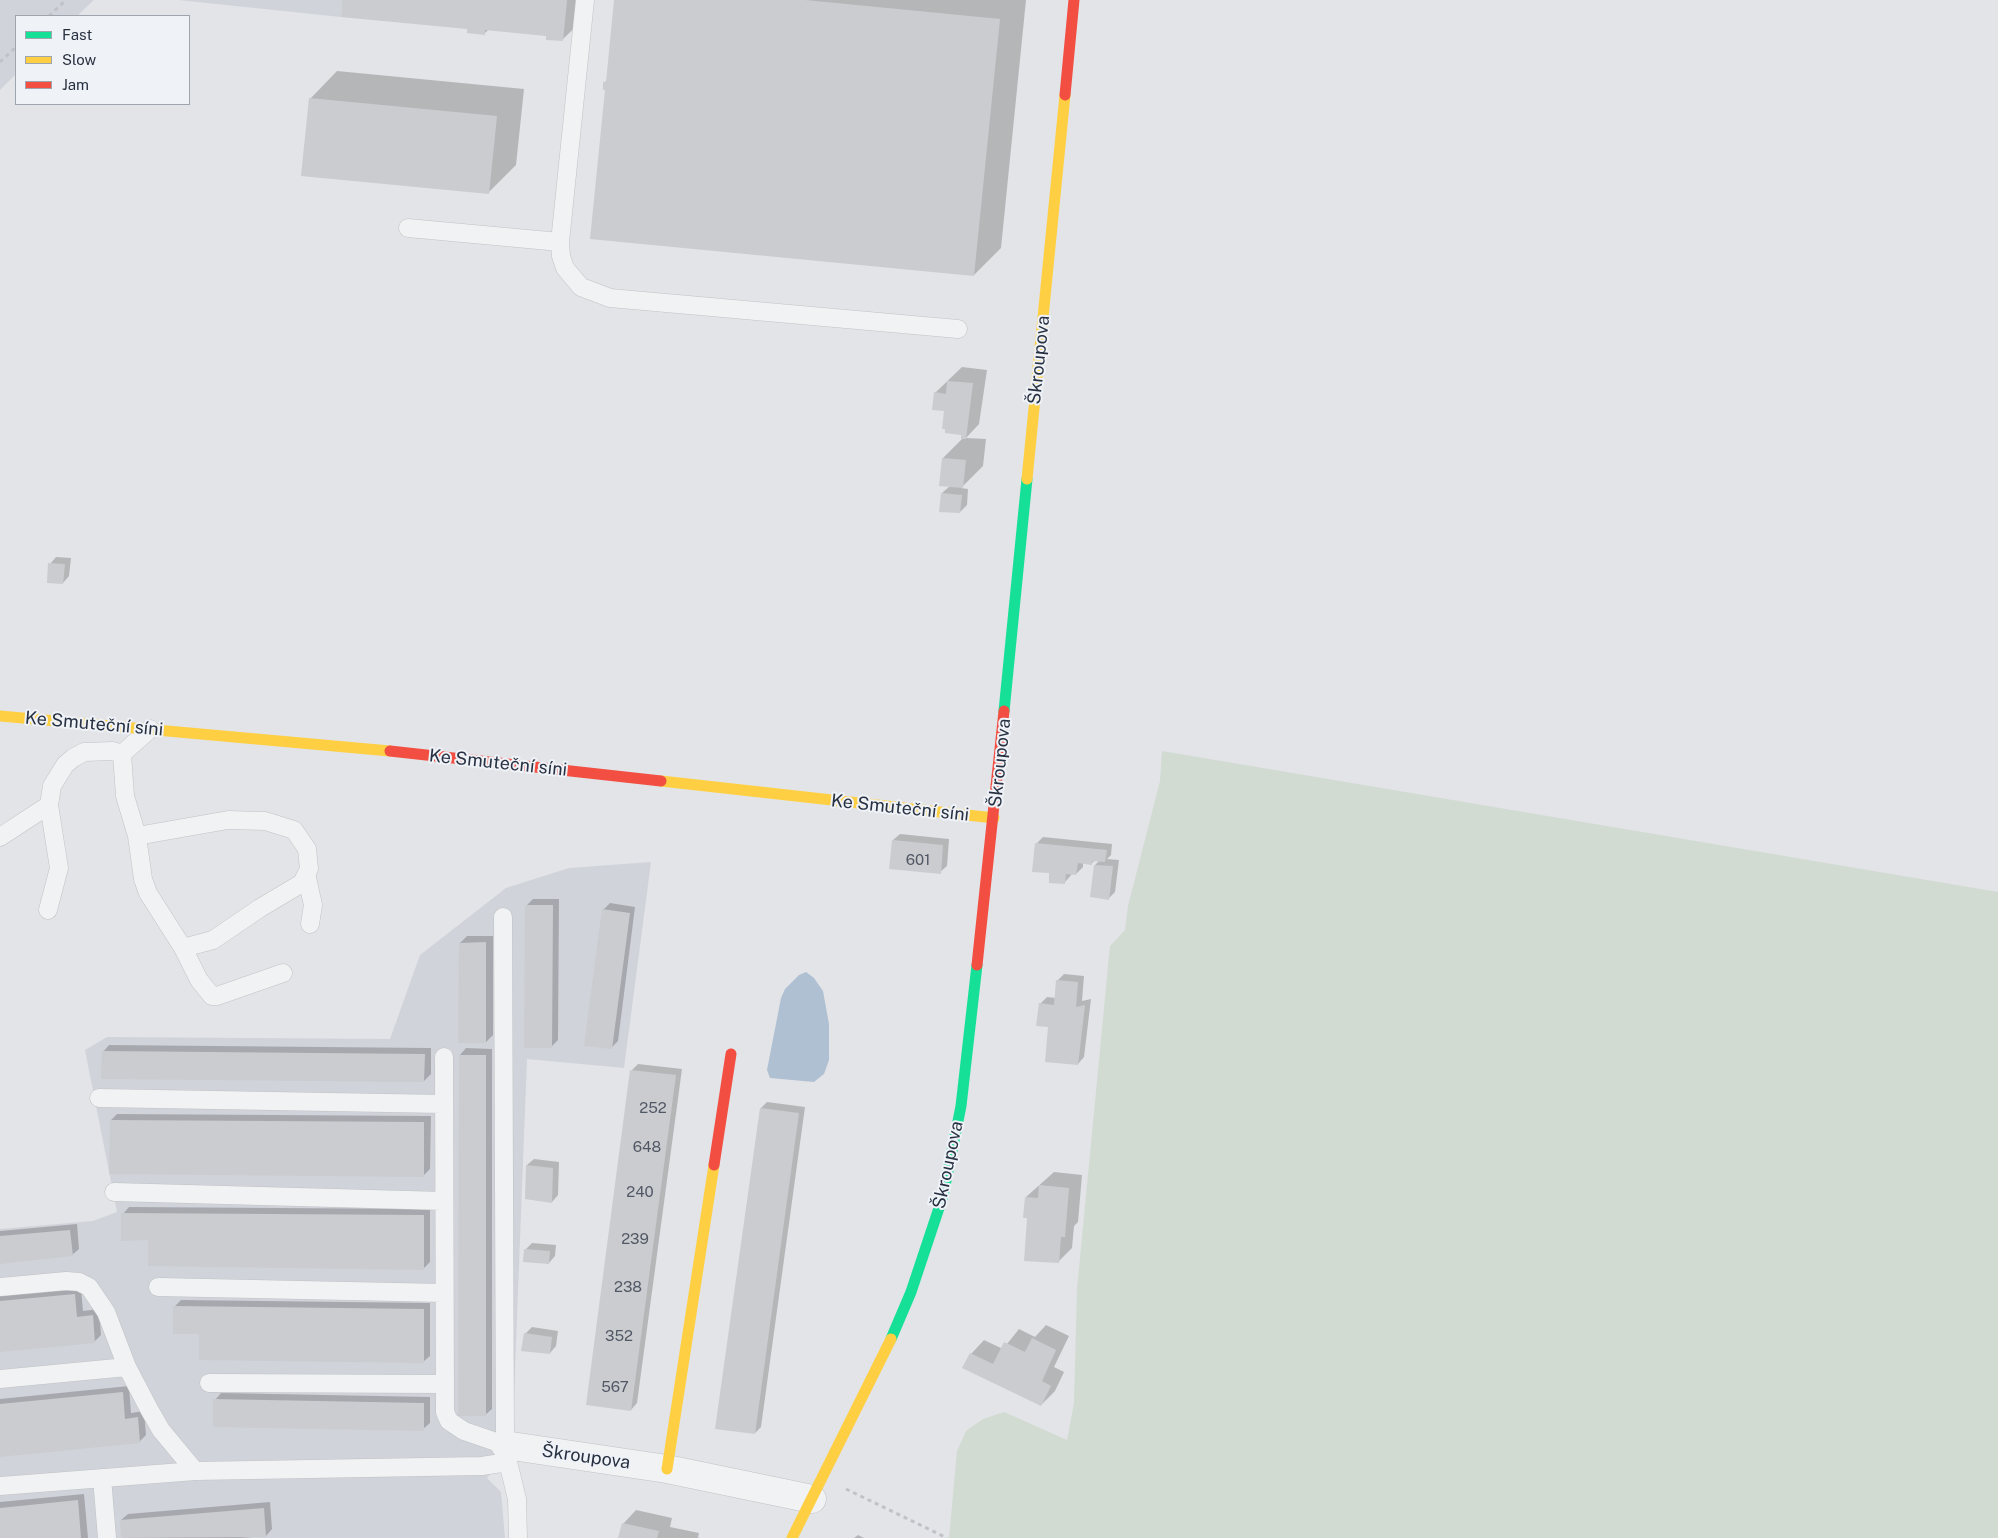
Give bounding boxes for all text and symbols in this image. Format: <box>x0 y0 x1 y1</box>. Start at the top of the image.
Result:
legend <box>15 15 190 105</box>
text: Fast <box>62 26 92 43</box>
text: Slow <box>62 51 96 68</box>
text: Jam <box>62 76 89 93</box>
street label: Škroupova <box>1024 314 1054 406</box>
street label: Ke Smuteční síni <box>24 707 164 741</box>
street label: Škroupova <box>985 717 1015 809</box>
street label: Ke Smuteční síni <box>428 745 568 781</box>
street label: Ke Smuteční síni <box>830 790 970 826</box>
house number: 601 <box>906 851 930 869</box>
house number: 252 <box>639 1099 667 1117</box>
street label: Škroupova <box>928 1119 968 1211</box>
house number: 648 <box>633 1138 661 1156</box>
house number: 240 <box>626 1183 654 1201</box>
house number: 239 <box>621 1230 649 1248</box>
house number: 238 <box>614 1278 642 1296</box>
house number: 352 <box>605 1327 633 1345</box>
house number: 567 <box>601 1378 629 1396</box>
street label: Škroupova <box>540 1440 632 1474</box>

